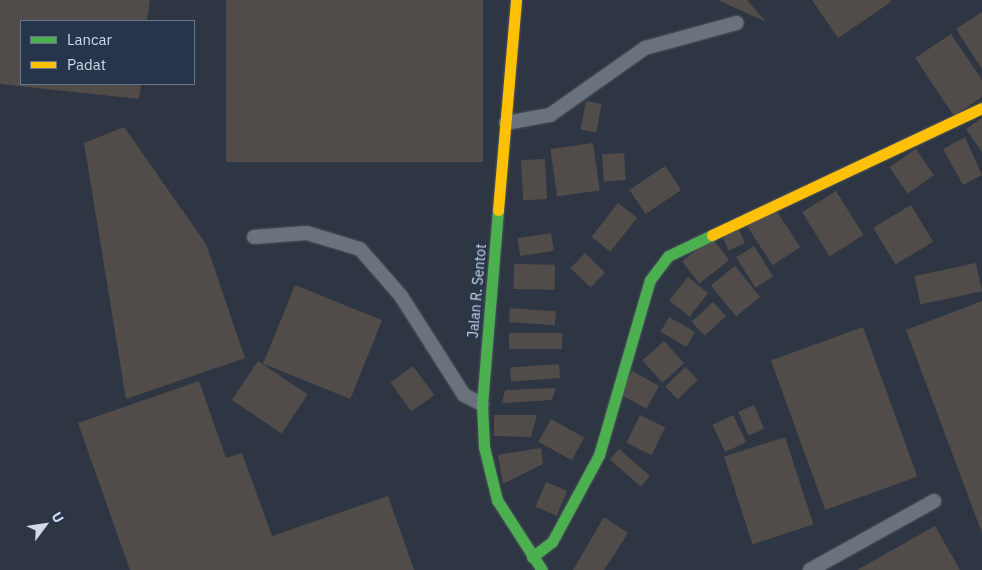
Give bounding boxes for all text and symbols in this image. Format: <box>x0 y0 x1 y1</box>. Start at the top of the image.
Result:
legend <box>20 20 195 85</box>
text: Lancar <box>67 30 112 49</box>
text: Padat <box>67 55 106 74</box>
street label: Jalan R. Sentot <box>465 243 489 339</box>
north arrow <box>20 500 70 550</box>
text: U <box>48 508 68 526</box>

